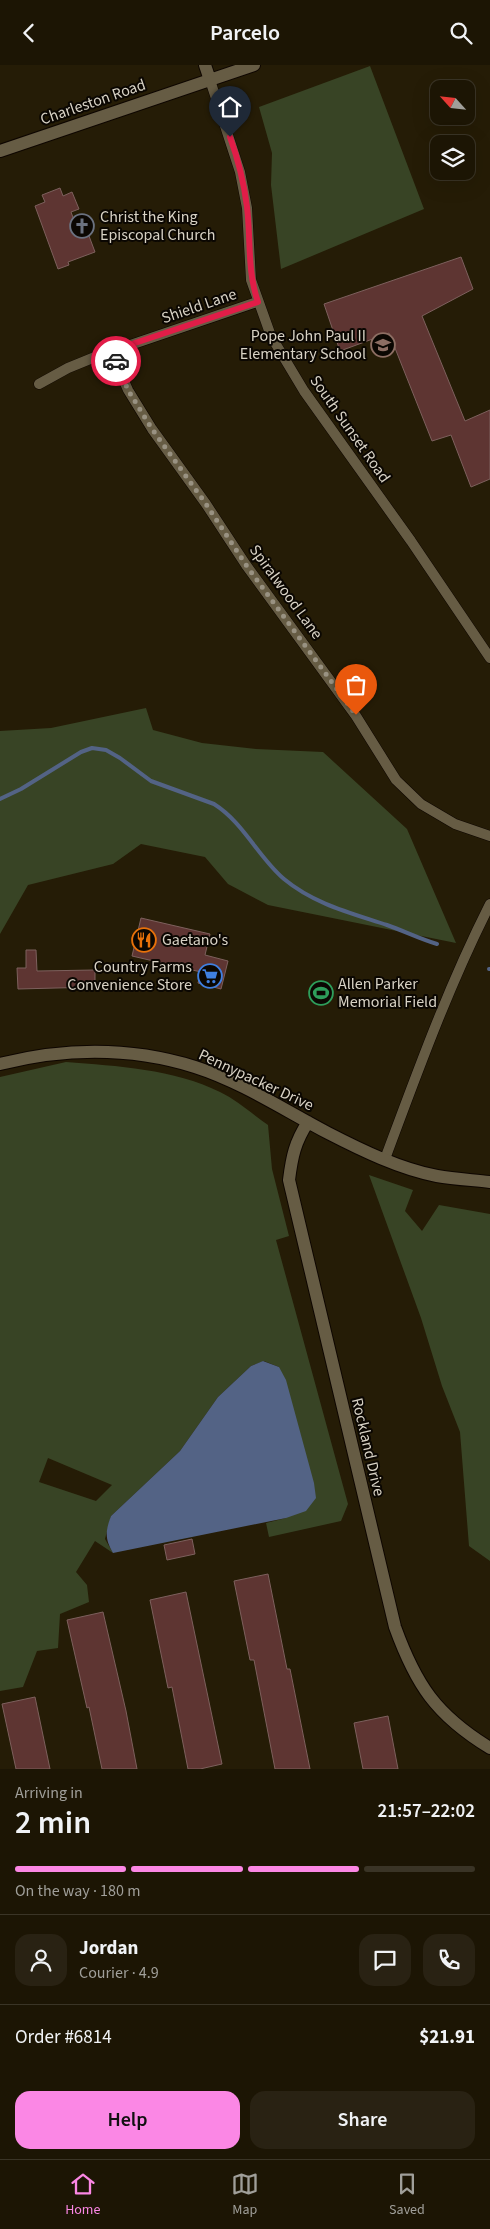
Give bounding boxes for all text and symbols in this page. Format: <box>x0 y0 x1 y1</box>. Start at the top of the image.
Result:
text: Parcelo <box>210 17 280 49</box>
icon: back <box>15 19 43 47</box>
icon: search <box>447 19 475 47</box>
street label: Charleston Road <box>37 74 149 130</box>
north arrow <box>430 80 475 125</box>
map controls <box>430 80 475 180</box>
pin <box>209 86 251 137</box>
icon: home <box>216 93 244 121</box>
button: layers <box>430 135 475 180</box>
place label: Christ the King Episcopal Church <box>100 206 216 246</box>
church icon: Christ the King Episcopal Church <box>69 213 95 239</box>
street label: Shield Lane <box>159 283 239 329</box>
place label: Pope John Paul II Elementary School <box>240 325 366 365</box>
school or university icon: Pope John Paul II Elementary School <box>370 332 396 358</box>
courier <box>91 336 141 386</box>
icon: car <box>102 347 130 375</box>
street label: South Sunset Road <box>305 371 395 487</box>
street label: Spiralwood Lane <box>244 540 328 644</box>
pin <box>335 664 377 715</box>
icon: bag <box>342 671 370 699</box>
restaurant icon: Gaetano's <box>131 927 157 953</box>
place label: Gaetano's <box>162 929 228 951</box>
place label: Country Farms Convenience Store <box>67 956 192 996</box>
supermarket icon: Country Farms Convenience Store <box>197 963 223 989</box>
place label: Allen Parker Memorial Field <box>338 973 437 1013</box>
sports icon: Allen Parker Memorial Field <box>308 980 334 1006</box>
street label: Pennypacker Drive <box>195 1044 317 1116</box>
street label: Rockland Drive <box>346 1396 390 1498</box>
text: Arriving in <box>15 1782 83 1804</box>
text: 21:57–22:02 <box>377 1798 475 1825</box>
text: 2 min <box>15 1800 91 1846</box>
text: On the way · 180 m <box>15 1880 140 1902</box>
button: person <box>15 1934 67 1986</box>
button: chat <box>359 1934 411 1986</box>
button: phone <box>423 1934 475 1986</box>
text: Jordan <box>79 1935 138 1962</box>
text: Courier · 4.9 <box>79 1962 159 1984</box>
text: Order #6814 <box>15 2024 112 2051</box>
text: $21.91 <box>419 2024 475 2051</box>
button: Help <box>15 2091 240 2149</box>
button: Share <box>250 2091 475 2149</box>
tab: Home <box>65 2170 100 2220</box>
tab: Map <box>231 2170 259 2220</box>
tab: Saved <box>389 2170 425 2220</box>

